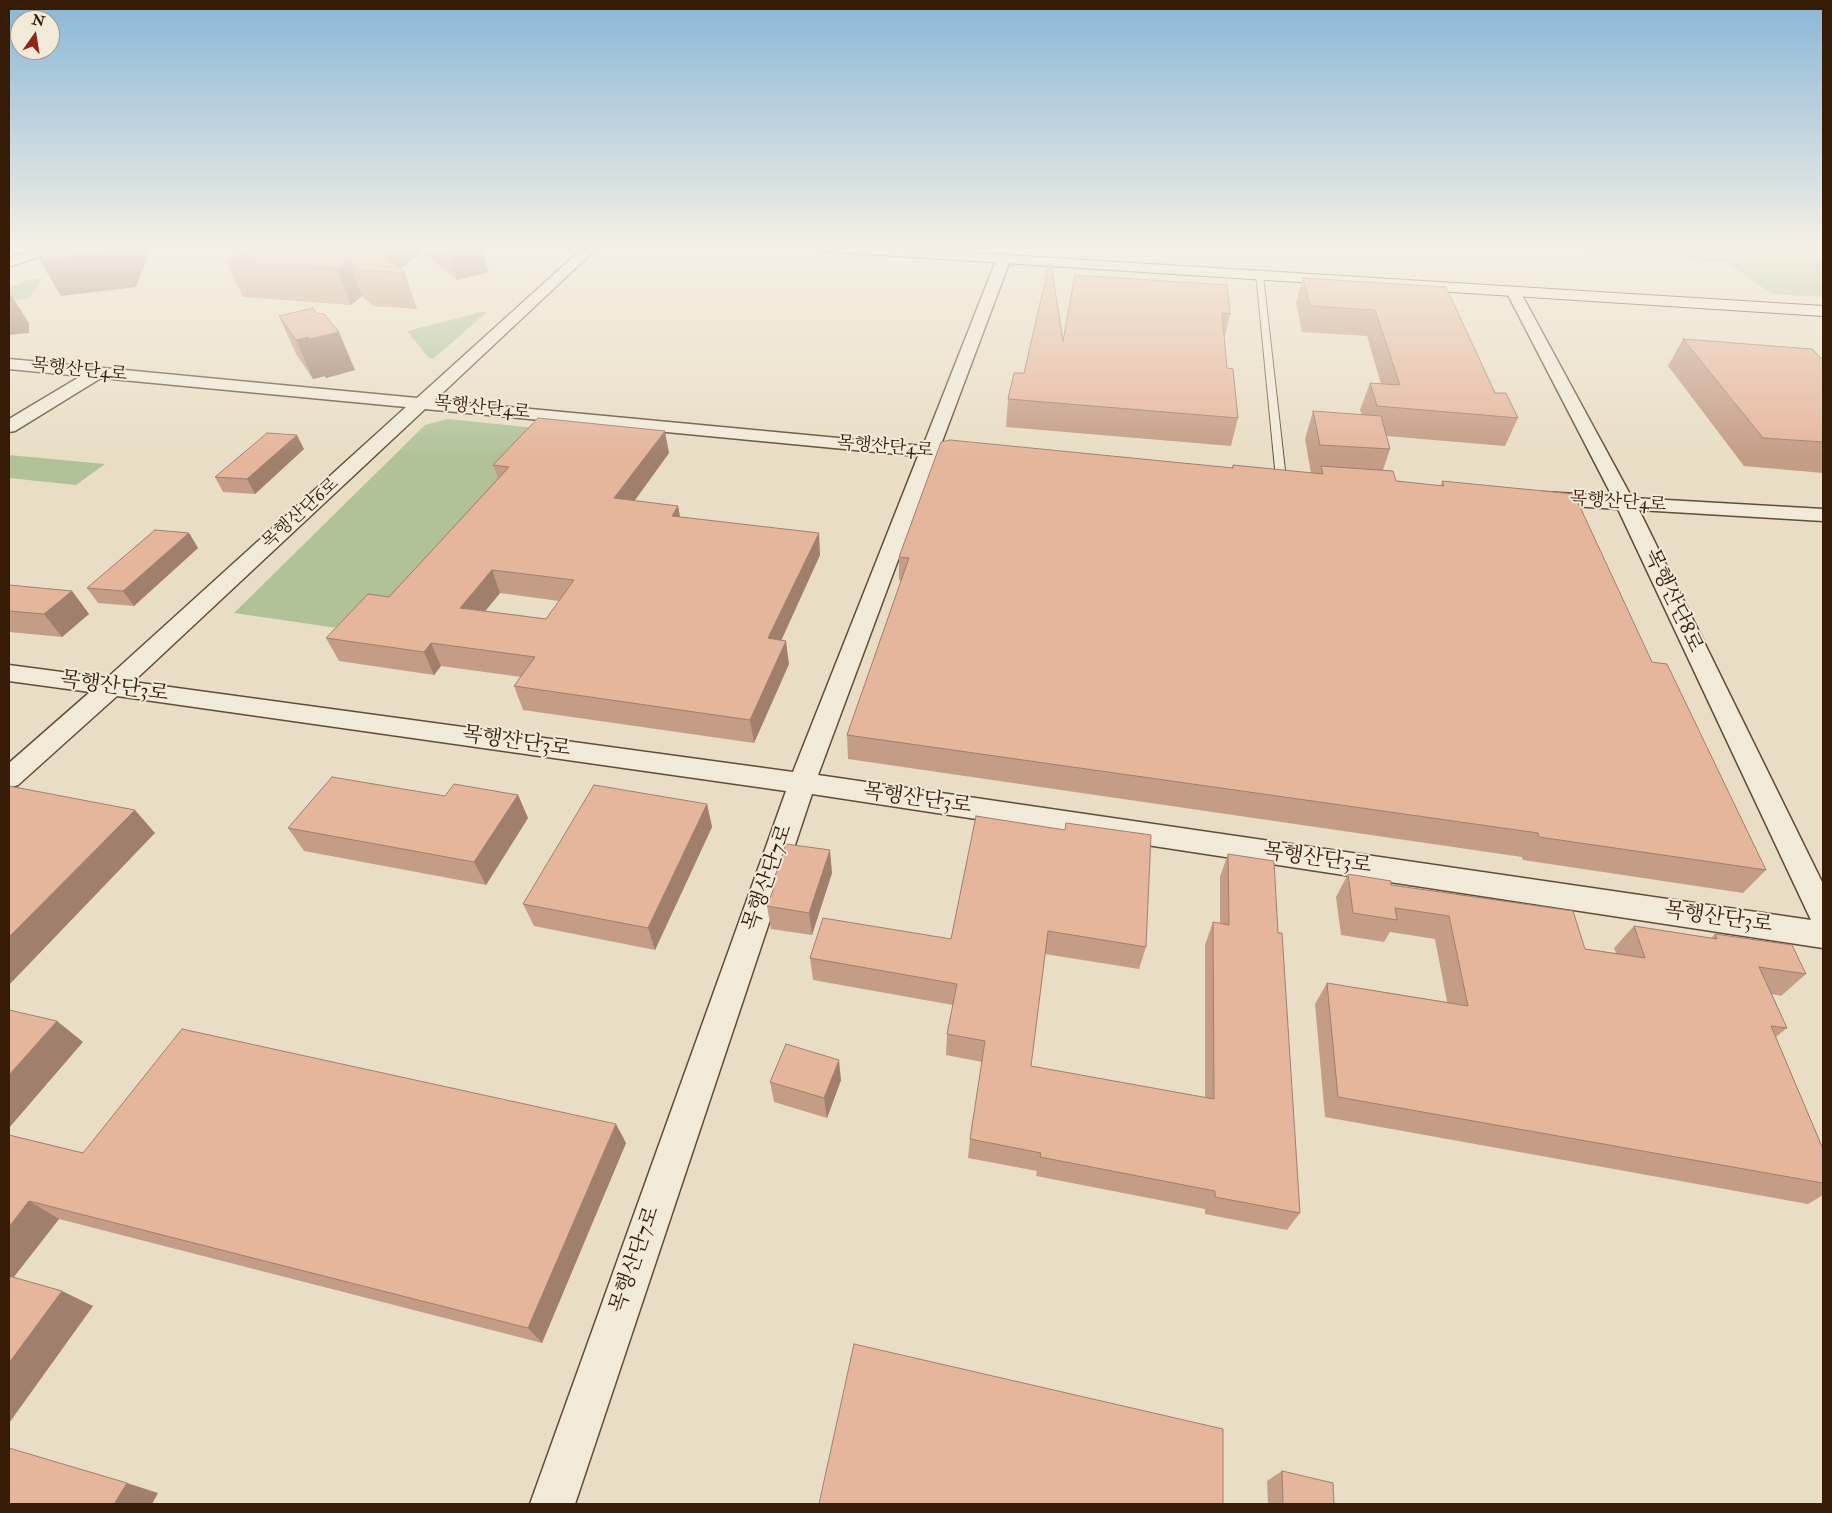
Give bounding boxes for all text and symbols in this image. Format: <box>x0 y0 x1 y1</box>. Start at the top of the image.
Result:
north arrow <box>10 10 60 60</box>
text: N <box>30 11 46 31</box>
street label: 목행산단4로 <box>30 355 128 387</box>
street label: 목행산단4로 <box>433 393 531 425</box>
street label: 목행산단4로 <box>836 433 934 463</box>
street label: 목행산단6로 <box>258 474 344 554</box>
street label: 목행산단4로 <box>1569 489 1667 517</box>
street label: 목행산단8로 <box>1637 545 1707 657</box>
street label: 목행산단3로 <box>58 668 170 708</box>
street label: 목행산단3로 <box>460 723 572 763</box>
street label: 목행산단3로 <box>861 780 973 820</box>
street label: 목행산단7로 <box>739 821 799 935</box>
street label: 목행산단3로 <box>1261 840 1373 880</box>
street label: 목행산단3로 <box>1662 899 1774 939</box>
street label: 목행산단7로 <box>606 1203 666 1317</box>

